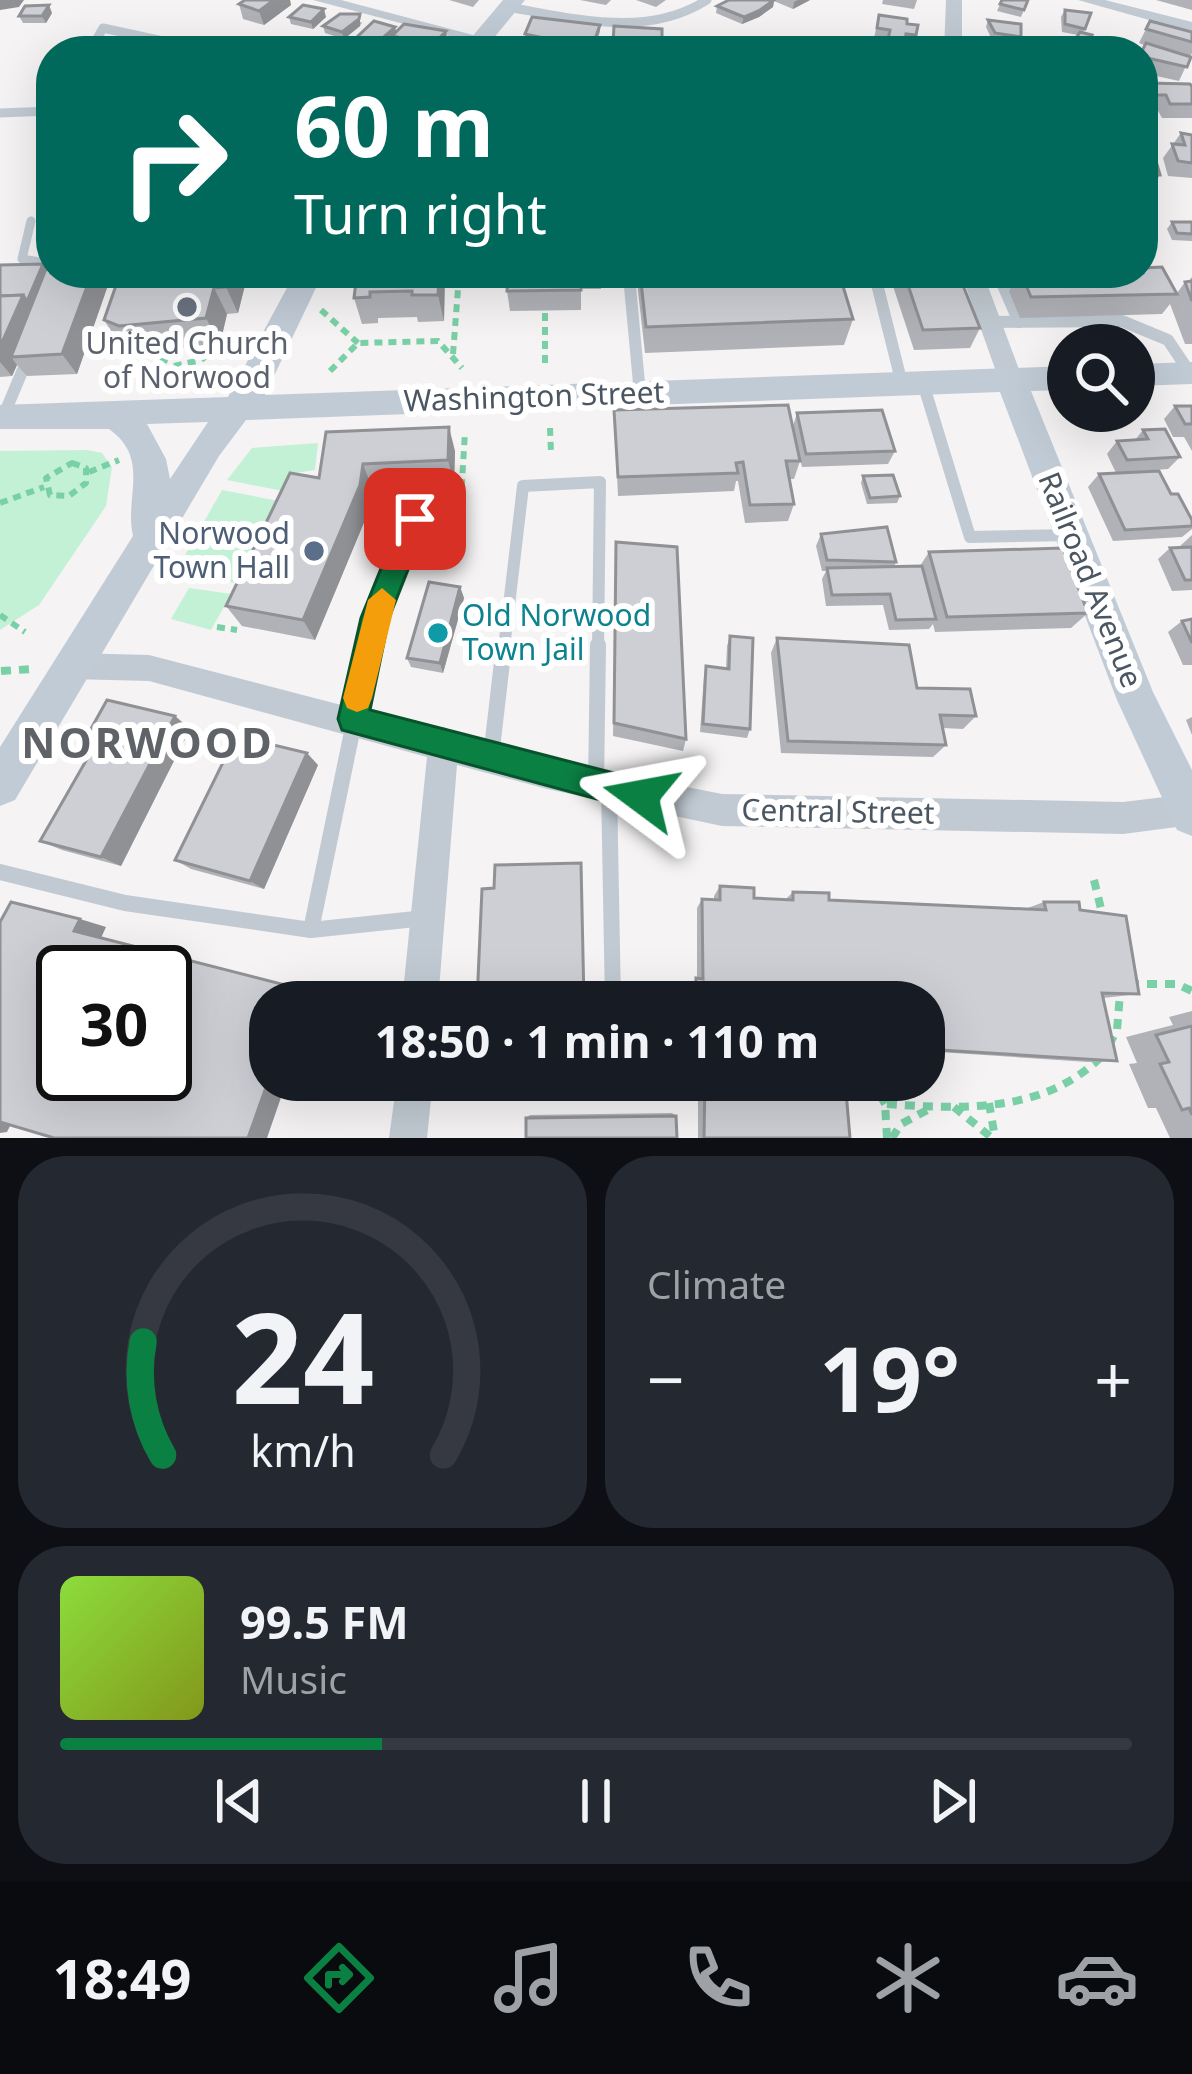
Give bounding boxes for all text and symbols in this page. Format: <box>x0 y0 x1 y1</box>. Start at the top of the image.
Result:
text: 60 m <box>294 67 494 182</box>
icon: right <box>96 84 252 240</box>
text: Turn right <box>294 176 547 250</box>
marker: United Church of Norwood <box>174 294 200 320</box>
place label: United Church of Norwood <box>86 322 288 397</box>
map controls <box>1047 324 1155 432</box>
button: search <box>1047 324 1155 432</box>
street label: Washington Street <box>403 370 665 421</box>
street label: Railroad Avenue <box>1029 465 1153 693</box>
pin <box>364 468 466 570</box>
icon: arrive <box>382 486 448 552</box>
place label: Norwood Town Hall <box>153 512 290 587</box>
marker: Norwood Town Hall <box>301 538 327 564</box>
place label: Old Norwood Town Jail <box>462 594 651 669</box>
marker: Old Norwood Town Jail <box>425 620 451 646</box>
district label: NORWOOD <box>21 713 275 770</box>
position arrow <box>578 733 704 859</box>
street label: Central Street <box>741 788 935 833</box>
speed limit sign: 30 <box>36 945 192 1101</box>
text: 18:50 · 1 min · 110 m <box>375 1010 819 1071</box>
text: Climate <box>647 1257 786 1310</box>
text: 24 <box>231 1271 374 1441</box>
text: 19° <box>819 1316 960 1438</box>
text: − <box>647 1333 685 1423</box>
text: + <box>1094 1333 1132 1423</box>
text: km/h <box>250 1421 355 1480</box>
text: 99.5 FM <box>240 1591 409 1652</box>
text: Music <box>240 1652 347 1705</box>
icon: previous <box>206 1768 272 1834</box>
icon: pause <box>563 1768 629 1834</box>
icon: next <box>920 1768 986 1834</box>
icon: directions <box>297 1936 381 2020</box>
icon: music <box>487 1936 571 2020</box>
icon: phone <box>676 1936 760 2020</box>
icon: climate <box>866 1936 950 2020</box>
icon: car <box>1055 1936 1139 2020</box>
text: 18:49 <box>53 1941 192 2015</box>

